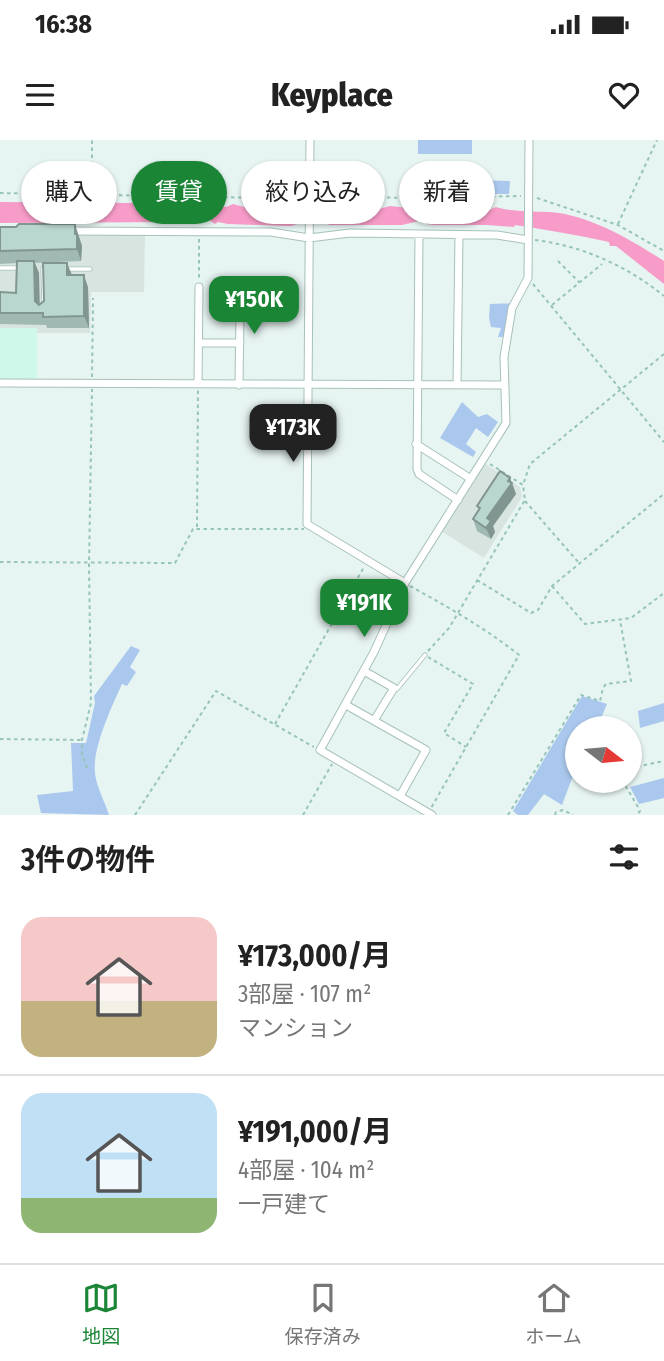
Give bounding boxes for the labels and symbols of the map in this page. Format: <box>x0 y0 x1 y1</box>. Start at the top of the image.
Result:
pin: ¥150K <box>205 276 303 336</box>
pin: ¥173K <box>244 404 342 464</box>
pin: ¥191K <box>315 580 413 639</box>
north arrow <box>565 716 642 793</box>

